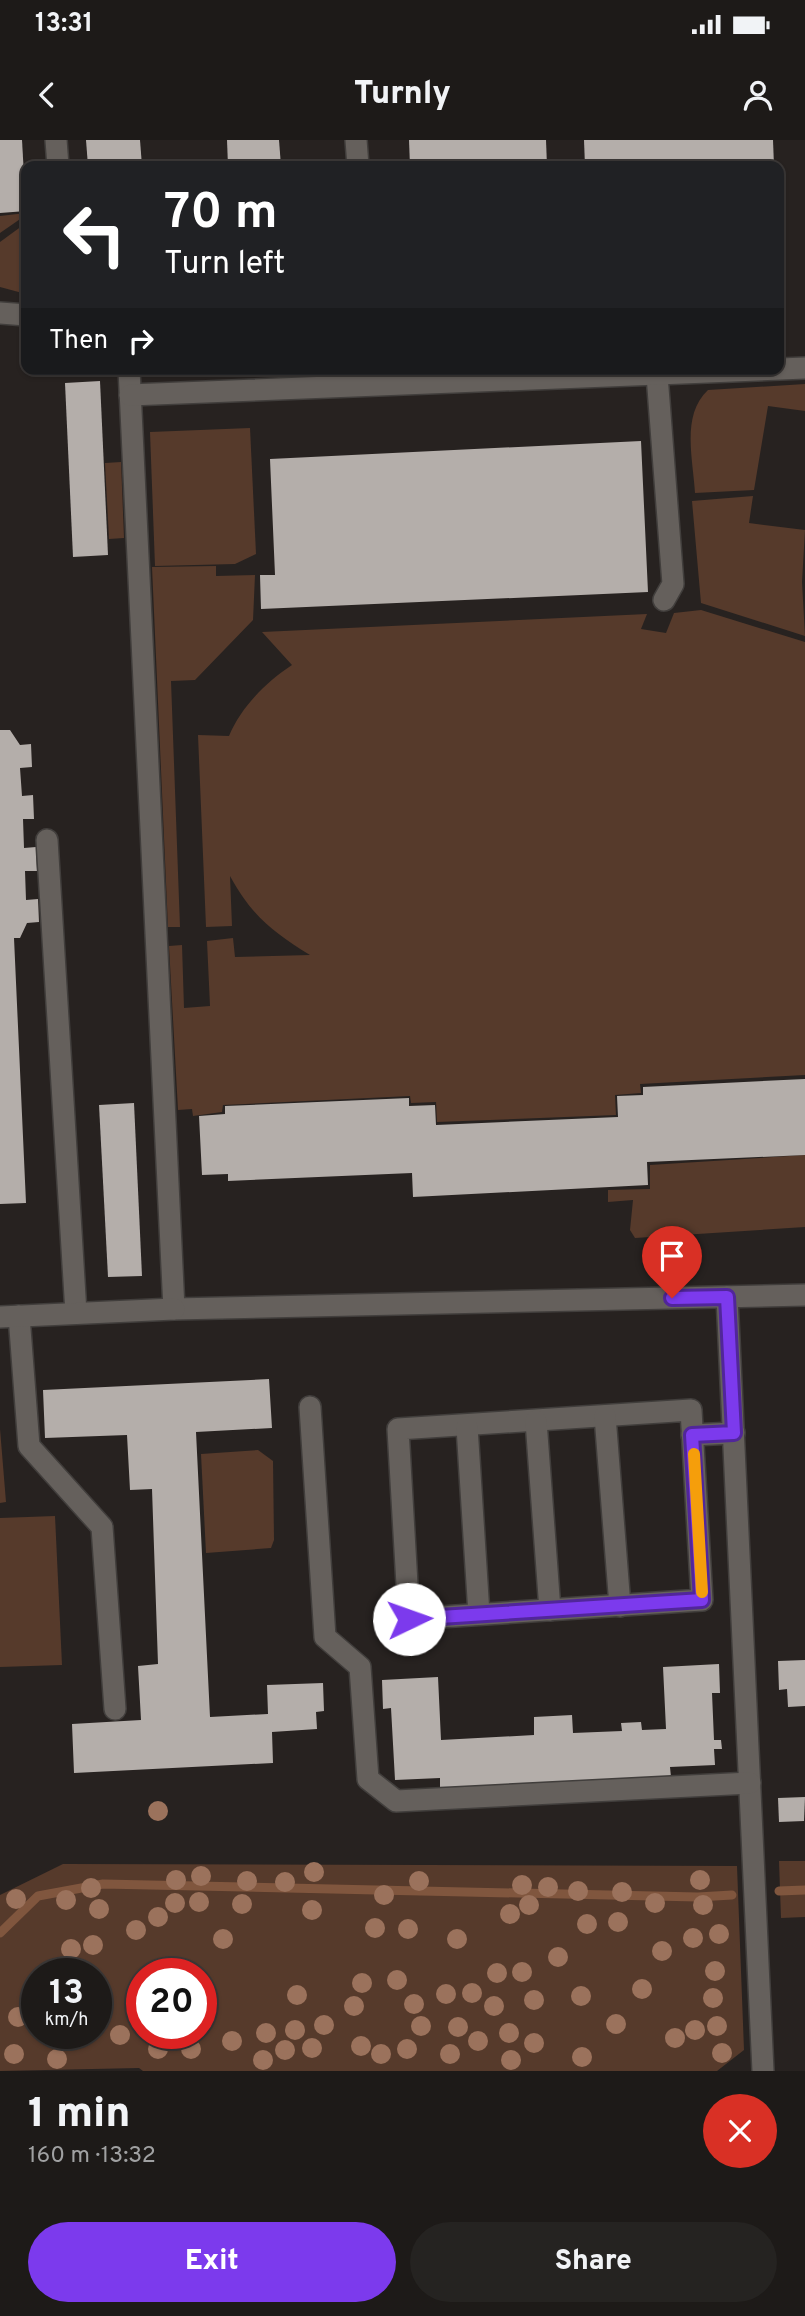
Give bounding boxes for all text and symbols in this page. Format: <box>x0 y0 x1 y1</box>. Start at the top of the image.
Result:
text: 13:31 <box>35 8 93 41</box>
text: Turnly <box>354 75 451 115</box>
icon: back <box>28 76 66 114</box>
icon: person <box>739 76 777 114</box>
text: 70 m <box>164 184 278 246</box>
icon: left <box>49 189 140 280</box>
text: Turn left <box>164 245 285 285</box>
icon: right <box>122 322 160 360</box>
text: Then <box>49 325 108 358</box>
pin <box>642 1226 702 1298</box>
icon: arrive <box>653 1237 691 1275</box>
position arrow <box>372 1582 446 1656</box>
speed limit sign: 20 <box>126 1958 217 2049</box>
text: 13 <box>49 1972 84 2016</box>
text: km/h <box>45 2009 88 2032</box>
text: 1 min <box>28 2089 131 2142</box>
button: close <box>703 2094 777 2168</box>
text: 160 m · 13:32 <box>28 2142 156 2171</box>
button: Exit <box>28 2222 396 2302</box>
button: Share <box>410 2222 777 2302</box>

